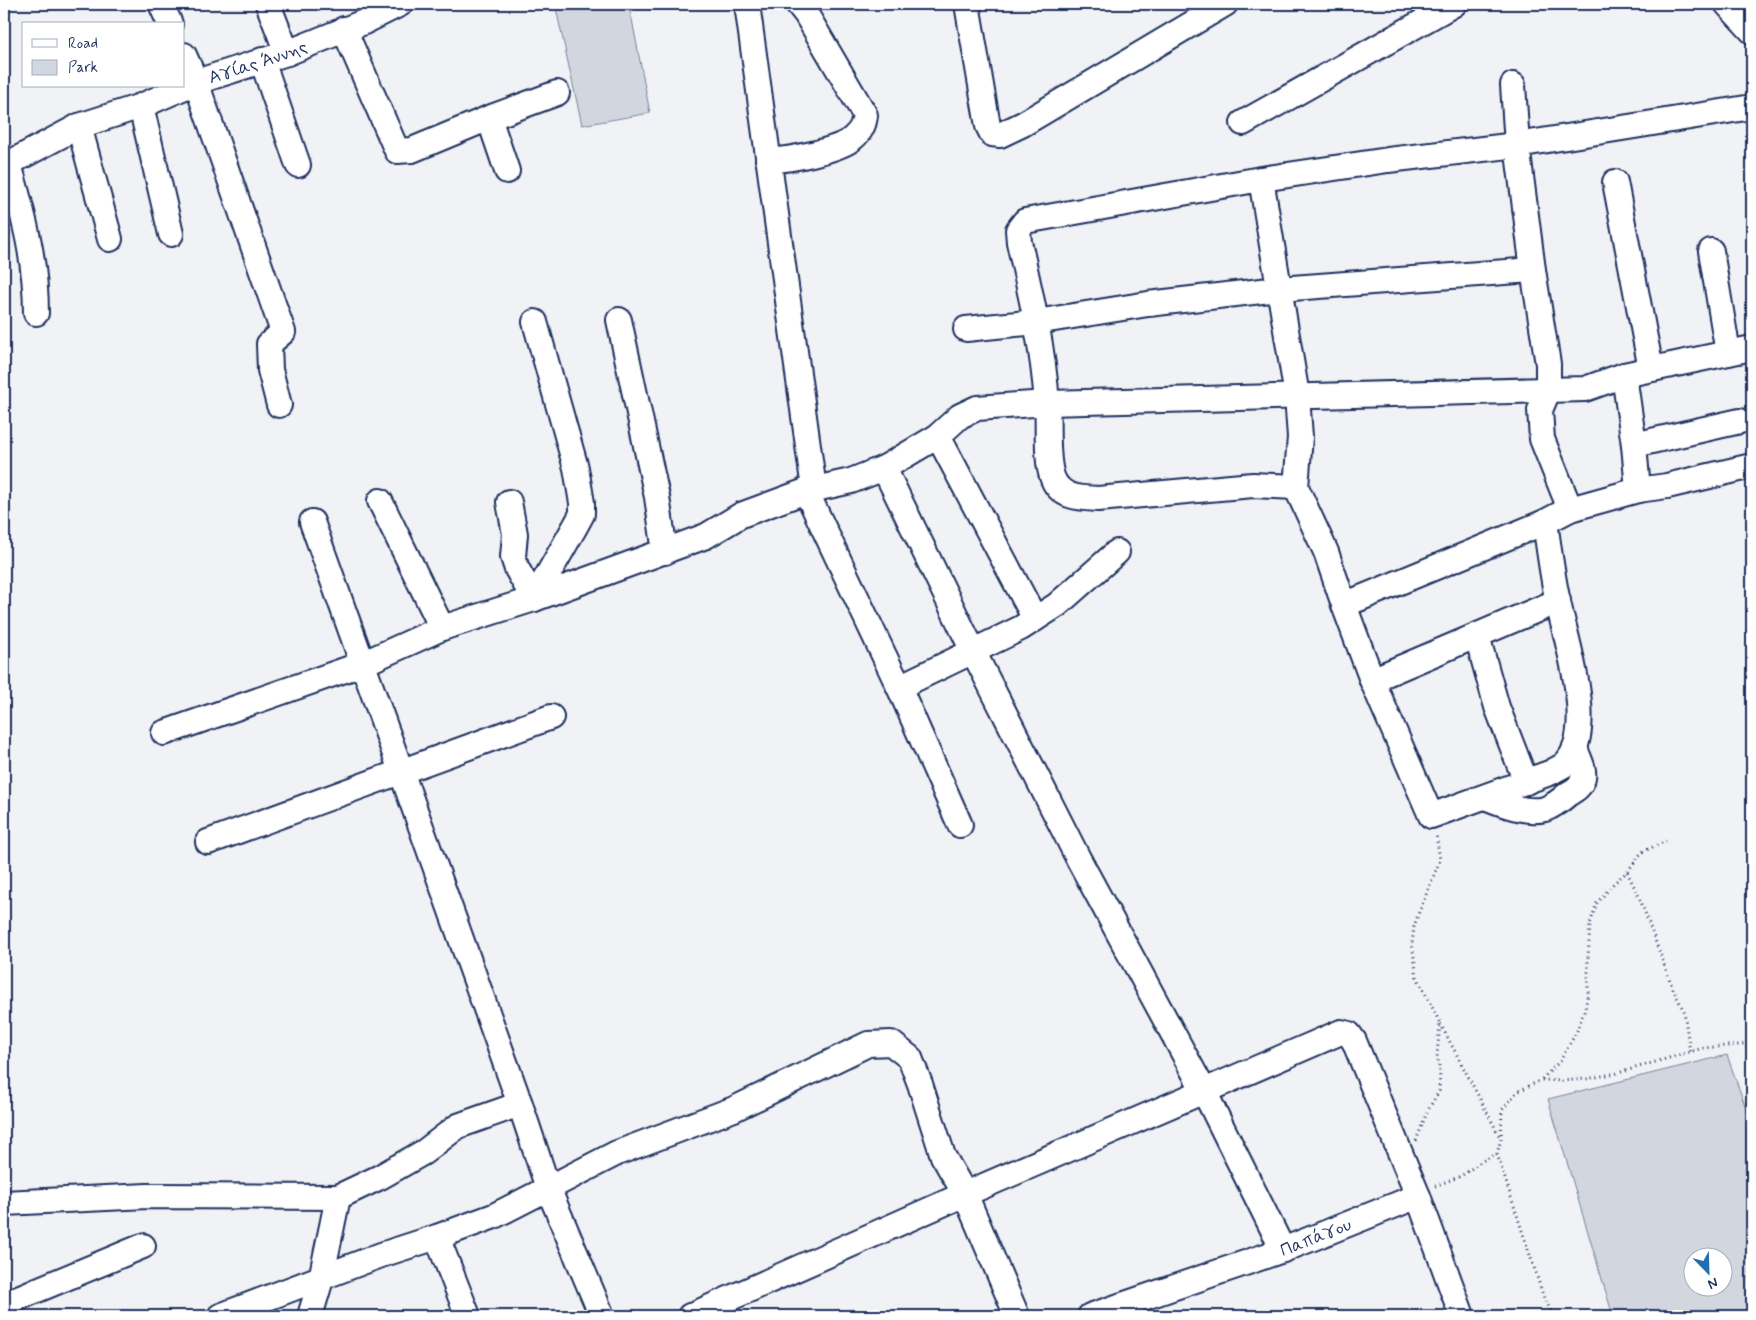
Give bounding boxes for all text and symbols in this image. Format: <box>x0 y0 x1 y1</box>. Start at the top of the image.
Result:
legend <box>22 22 185 88</box>
text: Road <box>68 34 98 54</box>
street label: Αγίας Άννης <box>206 35 311 90</box>
text: Park <box>68 58 98 78</box>
street label: Παπάγου <box>1277 1213 1355 1263</box>
north arrow <box>1684 1248 1734 1298</box>
text: N <box>1705 1273 1720 1293</box>

